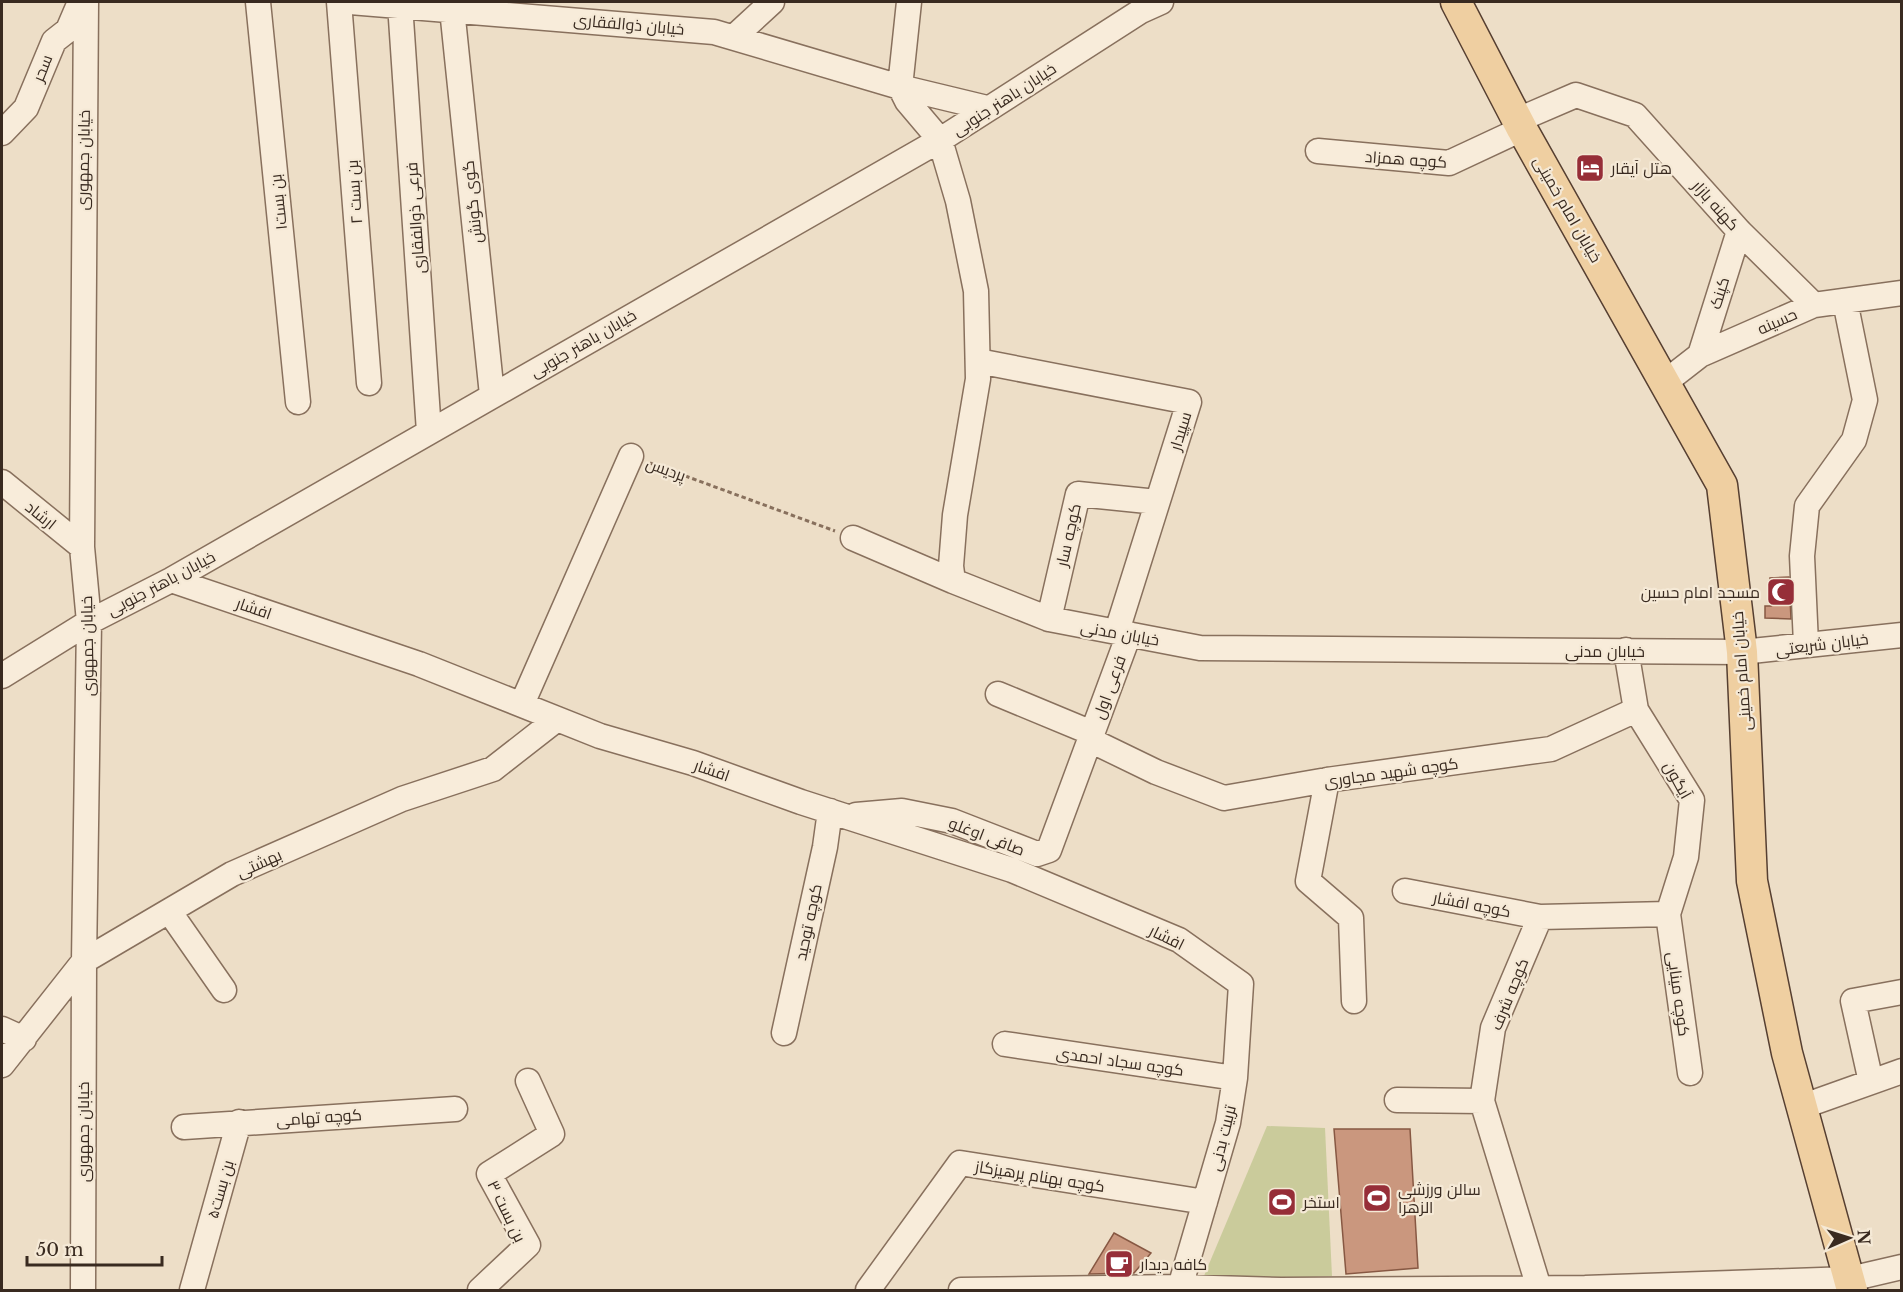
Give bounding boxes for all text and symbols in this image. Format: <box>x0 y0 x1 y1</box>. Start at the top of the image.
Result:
street label: خیابان ذوالفقاری <box>573 9 685 40</box>
street label: سحر <box>27 51 56 86</box>
street label: خیابان باهنر جنوبی <box>948 58 1060 141</box>
street label: خیابان جمهوری <box>72 110 95 210</box>
street label: کوچه همزاد <box>1364 146 1448 174</box>
street label: خیابان امام خمینی <box>1528 152 1607 267</box>
hotel icon: هتل آیقار <box>1574 152 1606 184</box>
place label: هتل آیقار <box>1610 158 1672 179</box>
street label: بن بست ۲ <box>342 159 367 225</box>
street label: گوی گونش <box>458 159 487 244</box>
street label: فرعی ذوالفقاری <box>401 162 430 274</box>
street label: بن بست۱ <box>265 173 292 231</box>
street label: کهنه بازار <box>1687 175 1744 235</box>
street label: کپنک <box>1705 275 1734 312</box>
street label: حسینه <box>1754 303 1800 339</box>
street label: خیابان باهنر جنوبی <box>526 304 640 382</box>
street label: سپیدار <box>1164 409 1196 454</box>
street label: پردیس <box>643 453 689 488</box>
street label: ارشاد <box>21 496 61 534</box>
street label: کوچه سار <box>1051 502 1087 570</box>
street label: خیابان باهنر جنوبی <box>103 546 219 621</box>
mosque icon: مسجد امام حسین <box>1765 576 1797 608</box>
place label: مسجد امام حسین <box>1641 582 1760 604</box>
street label: افشار <box>232 592 275 623</box>
street label: خیابان جمهوری <box>76 596 99 696</box>
street label: خیابان امام خمینی <box>1727 610 1757 731</box>
street label: خیابان مدنی <box>1079 616 1161 651</box>
street label: خیابان شریعتی <box>1774 628 1870 661</box>
street label: خیابان مدنی <box>1565 641 1645 662</box>
street label: فرعی اول <box>1088 652 1131 722</box>
street label: کوچه شهید مجاوری <box>1323 753 1460 793</box>
street label: افشار <box>690 754 733 785</box>
street label: آیگون <box>1659 758 1697 803</box>
street label: صافی اوغلو <box>946 812 1028 861</box>
street label: بهشتی <box>233 844 285 883</box>
street label: کوچه توحید <box>790 882 828 962</box>
street label: کوچه افشار <box>1430 886 1513 923</box>
street label: افشار <box>1145 920 1188 954</box>
street label: کوچه مینایی <box>1661 951 1695 1038</box>
street label: کوچه شرف <box>1485 955 1534 1034</box>
street label: کوچه سجاد احمدی <box>1055 1042 1185 1082</box>
street label: خیابان جمهوری <box>73 1082 94 1182</box>
street label: تربیت بدنی <box>1204 1102 1241 1173</box>
street label: کوچه تهامی <box>275 1104 363 1132</box>
street label: کوچه بهنام پرهیزکاز <box>972 1156 1106 1198</box>
street label: بن بست۵ <box>202 1157 239 1221</box>
street label: بن بست ۳ <box>483 1177 531 1246</box>
place label: سالن ورزشی الزهرا <box>1398 1179 1481 1217</box>
sports icon: سالن ورزشی الزهرا <box>1361 1182 1393 1214</box>
sports icon: استخر <box>1266 1186 1298 1218</box>
place label: استخر <box>1302 1192 1340 1212</box>
north arrow <box>1819 1208 1879 1268</box>
scale bar <box>27 1229 162 1267</box>
text: N <box>1854 1229 1874 1245</box>
text: 50 m <box>36 1239 84 1261</box>
cafe icon: کافه دیدار <box>1103 1248 1135 1280</box>
place label: کافه دیدار <box>1139 1254 1207 1274</box>

